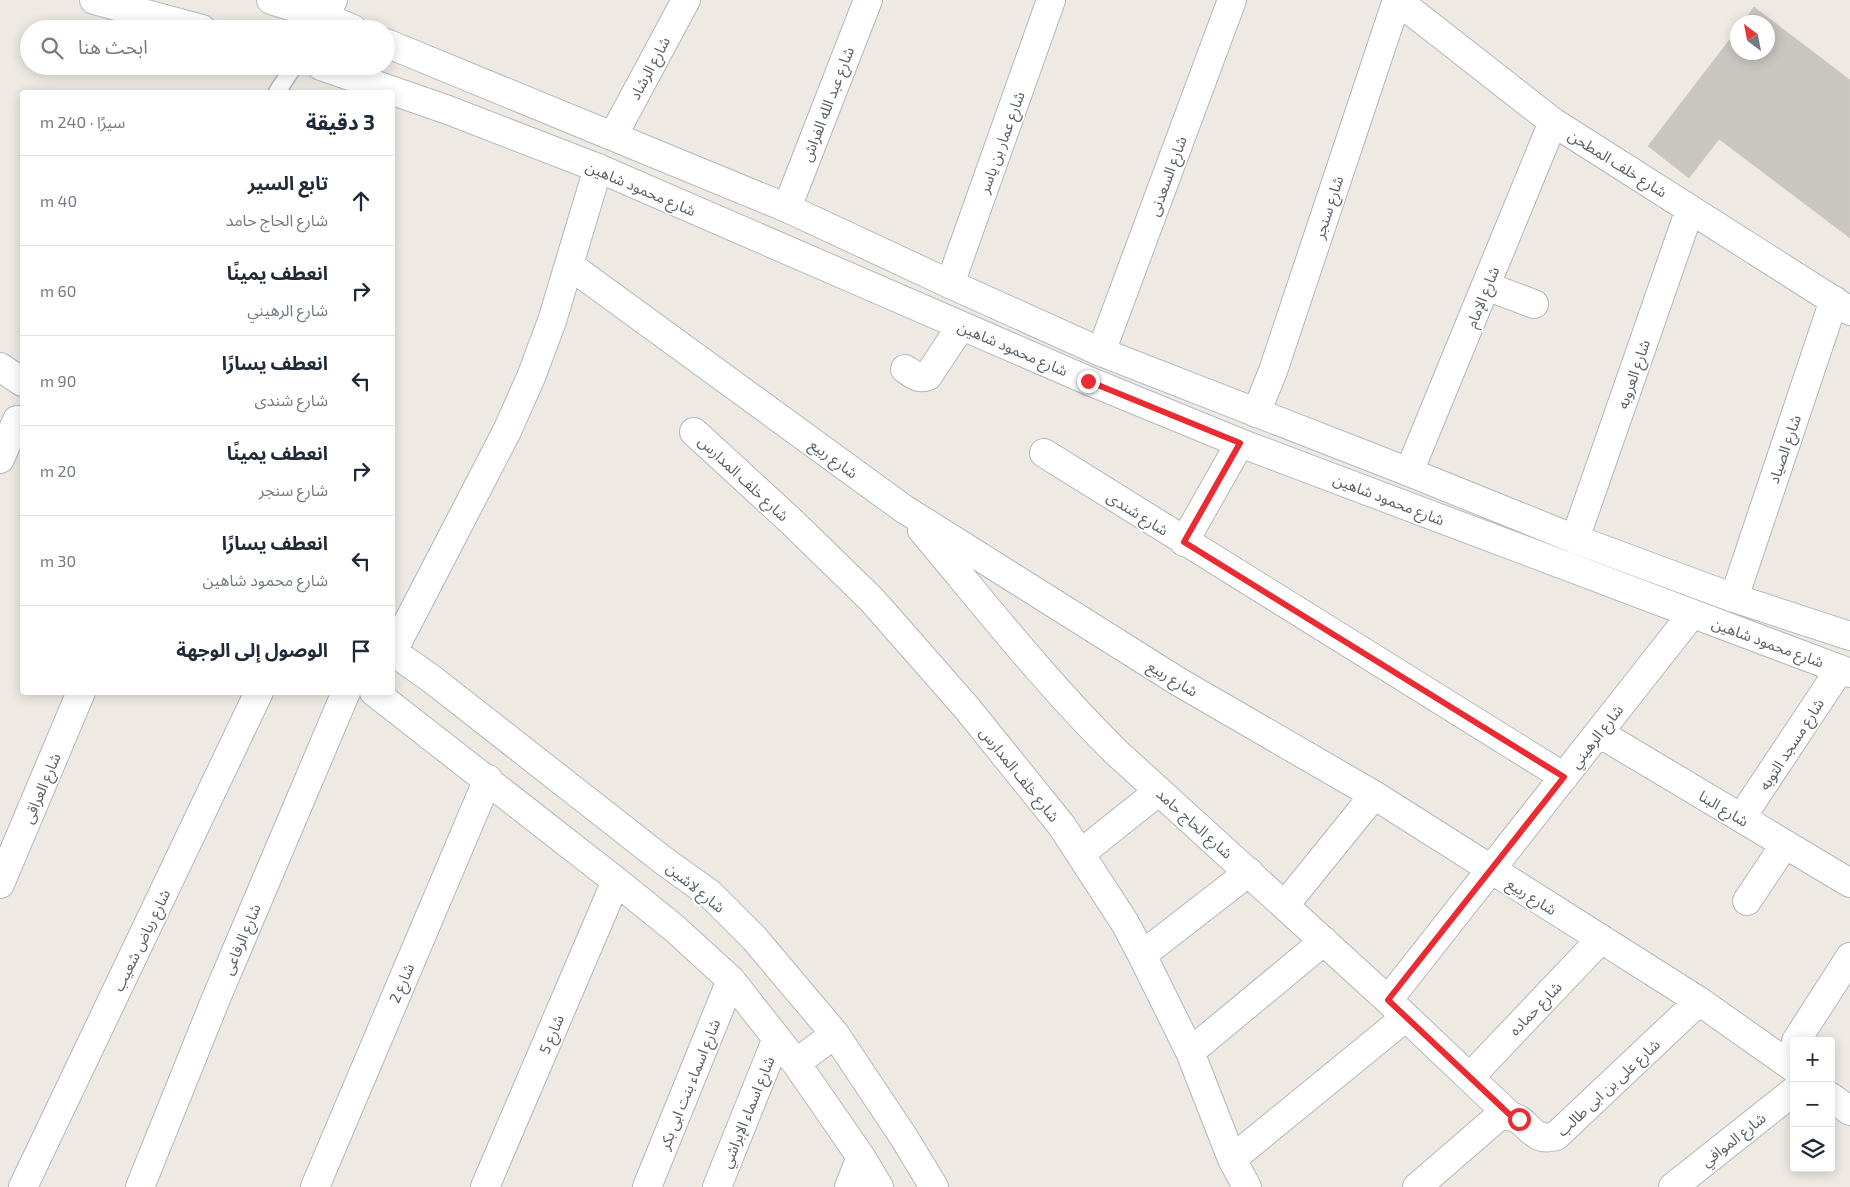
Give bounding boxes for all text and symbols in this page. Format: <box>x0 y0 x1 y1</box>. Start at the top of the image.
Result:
north arrow <box>1730 15 1775 60</box>
search box <box>20 20 395 75</box>
street label: شارع الرشاد <box>625 33 677 104</box>
icon: search <box>38 34 66 62</box>
text: ابحث هنا <box>78 35 148 58</box>
street label: شارع عبد الله الفراش <box>797 44 861 165</box>
street label: شارع عمار بن ياسر <box>974 88 1032 198</box>
text: 3 دقيقة <box>306 109 375 134</box>
text: سيرًا · 240 m <box>40 112 125 131</box>
street label: شارع خلف المطحن <box>1563 125 1671 204</box>
street label: شارع السعدنى <box>1144 133 1194 220</box>
street label: شارع محمود شاهين <box>582 157 699 223</box>
text: تابع السير <box>248 171 328 194</box>
street label: شارع سنجر <box>1309 173 1350 243</box>
icon: ahead <box>347 187 375 215</box>
text: 40 m <box>40 191 77 210</box>
text: شارع الحاج حامد <box>226 210 328 229</box>
text: انعطف يمينًا <box>227 261 328 284</box>
street label: شارع الإمام <box>1462 264 1506 332</box>
icon: right <box>347 277 375 305</box>
text: 60 m <box>40 281 76 300</box>
text: شارع الرهيني <box>247 300 328 319</box>
street label: شارع محمود شاهين <box>954 317 1071 383</box>
street label: شارع العروبه <box>1613 337 1657 412</box>
text: انعطف يسارًا <box>222 351 328 374</box>
icon: left <box>347 367 375 395</box>
route end <box>1077 370 1100 393</box>
text: 90 m <box>40 371 76 390</box>
text: شارع شندى <box>255 390 328 409</box>
street label: شارع الصياد <box>1764 412 1808 487</box>
street label: شارع خلف المدارس <box>692 432 793 527</box>
street label: شارع ربيع <box>804 434 862 485</box>
text: انعطف يمينًا <box>227 441 328 464</box>
icon: right <box>347 457 375 485</box>
text: 20 m <box>40 461 76 480</box>
street label: شارع محمود شاهين <box>1329 470 1447 532</box>
text: شارع سنجر <box>259 480 328 499</box>
street label: شارع شندى <box>1102 487 1172 542</box>
text: انعطف يسارًا <box>222 531 328 554</box>
icon: left <box>347 547 375 575</box>
text: 30 m <box>40 551 76 570</box>
text: شارع محمود شاهين <box>203 570 328 589</box>
street label: شارع محمود شاهين <box>1708 613 1827 674</box>
icon: arrive <box>347 637 375 665</box>
text: الوصول إلى الوجهة <box>176 638 328 661</box>
street label: شارع ربيع <box>1143 656 1202 703</box>
street label: شارع مسجد التوبه <box>1755 695 1831 795</box>
street label: شارع الرهيني <box>1566 700 1630 774</box>
street label: شارع خلف المدارس <box>973 723 1064 828</box>
street label: شارع العراقى <box>18 750 68 827</box>
street label: شارع الحاج حامد <box>1151 784 1237 865</box>
street label: شارع البنا <box>1694 786 1752 833</box>
street label: شارع لاشين <box>661 858 729 919</box>
street label: شارع ربيع <box>1502 874 1560 922</box>
street label: شارع رياض شعيب <box>109 886 177 996</box>
street label: شارع الرفاعى <box>218 901 268 979</box>
street label: شارع 2 <box>385 960 421 1007</box>
street label: شارع حماده <box>1505 977 1568 1041</box>
street label: شارع 5 <box>535 1012 571 1058</box>
street label: شارع اسماء بنت ابى بكر <box>654 1016 727 1154</box>
street label: شارع على بن ابى طالب <box>1553 1035 1666 1142</box>
map controls <box>1790 1037 1835 1172</box>
button: + <box>1790 1037 1835 1082</box>
street label: شارع اسماء الإبراشي <box>716 1053 781 1172</box>
button: − <box>1790 1082 1835 1127</box>
route start <box>1508 1108 1531 1131</box>
street label: شارع الموافي <box>1697 1108 1772 1173</box>
button: layers <box>1790 1127 1835 1172</box>

